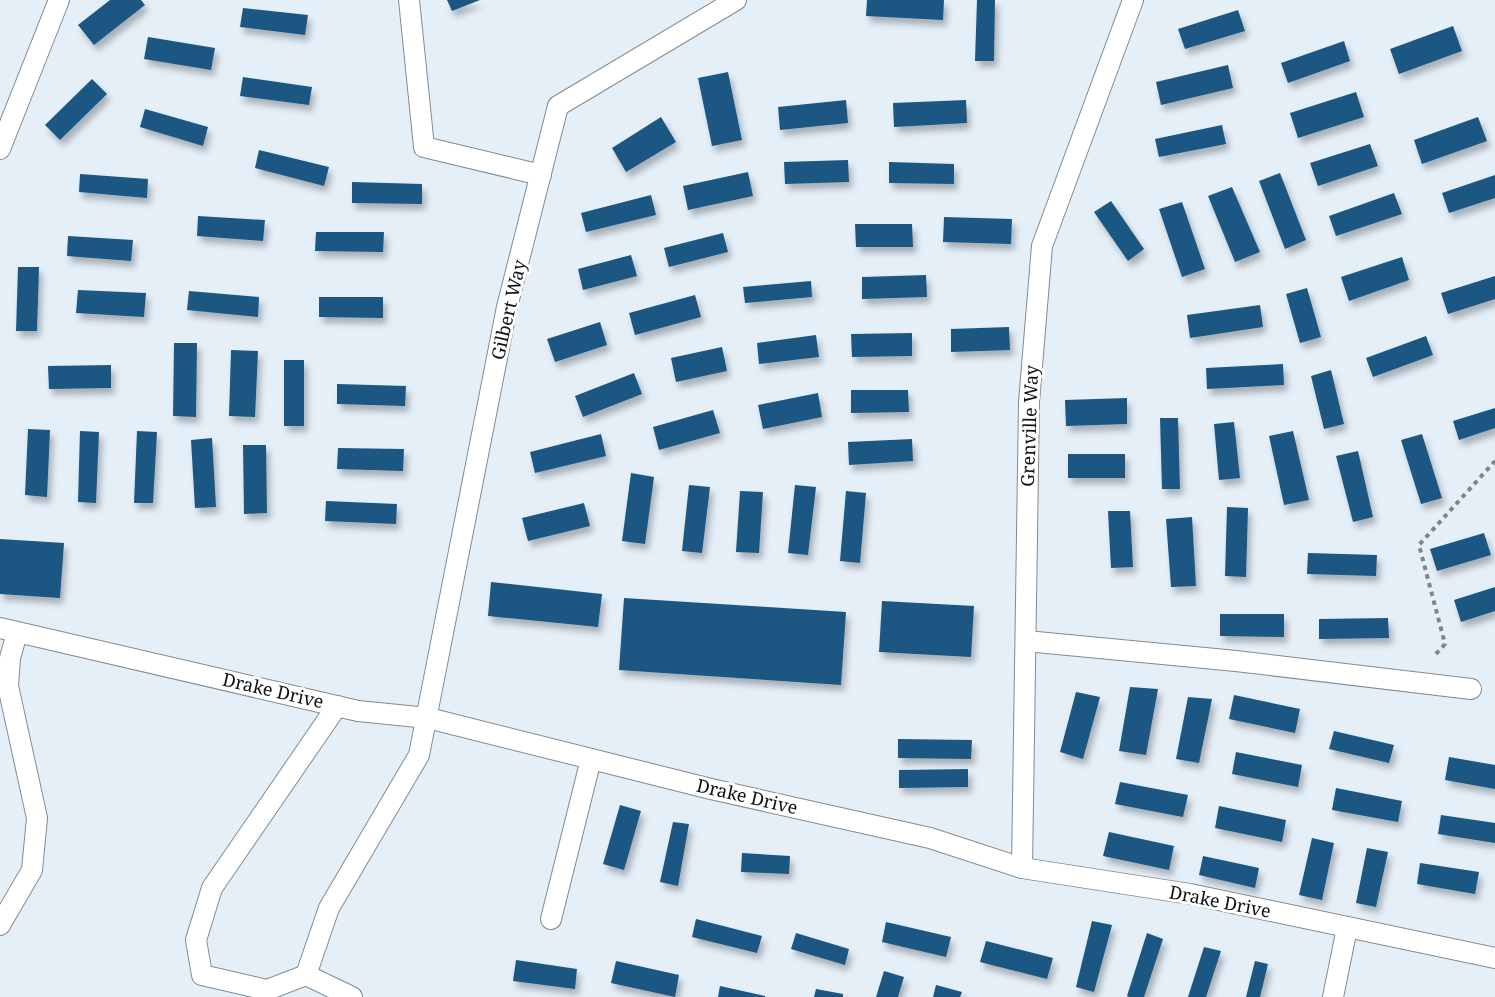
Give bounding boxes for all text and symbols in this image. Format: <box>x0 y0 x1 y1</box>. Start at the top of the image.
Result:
street label: Gilbert Way <box>485 257 531 362</box>
street label: Grenville Way <box>1015 364 1043 487</box>
street label: Drake Drive <box>220 667 326 713</box>
street label: Drake Drive <box>694 773 800 819</box>
street label: Drake Drive <box>1167 879 1273 923</box>

